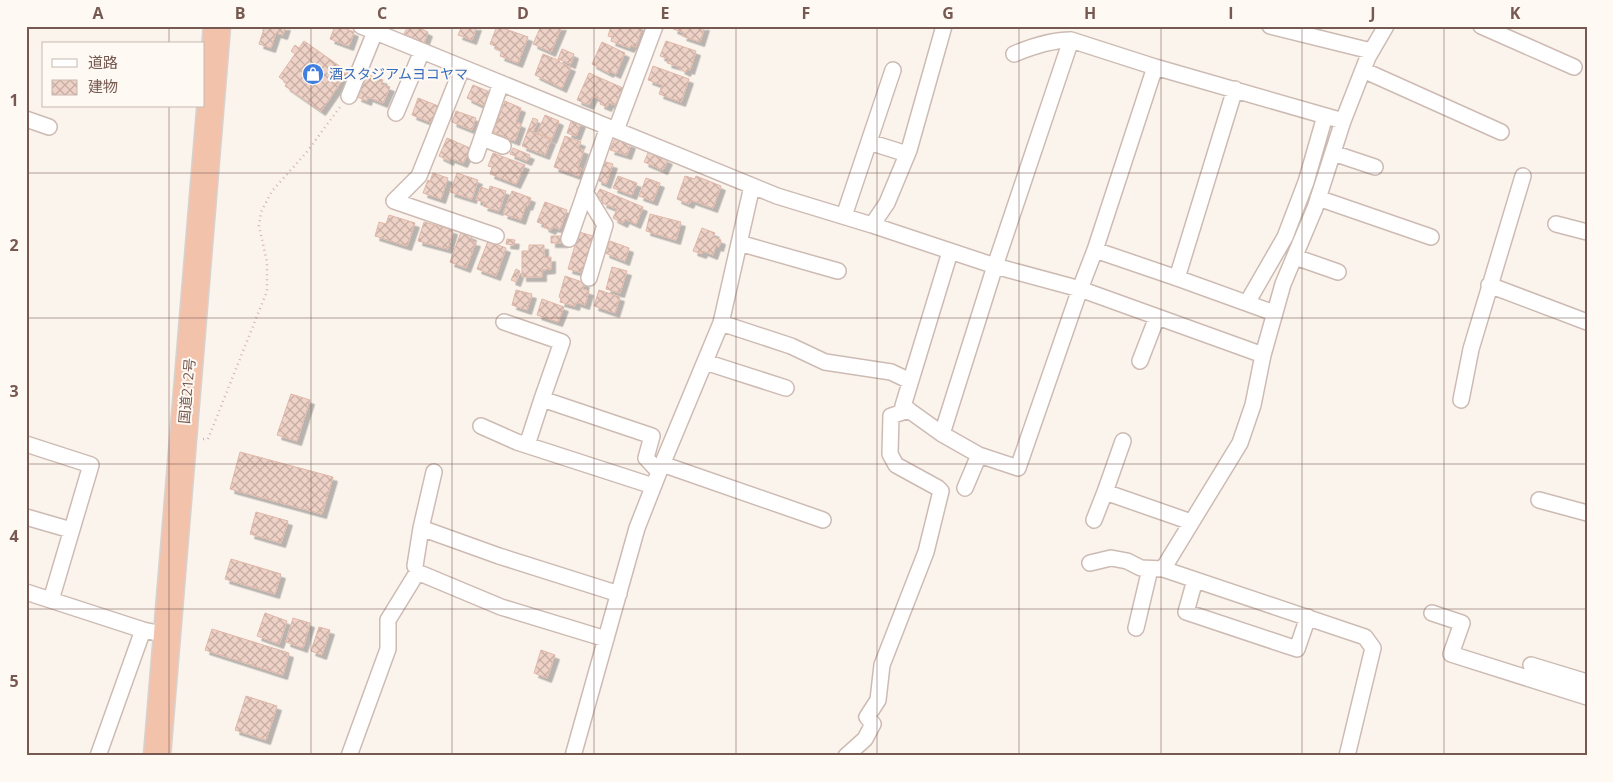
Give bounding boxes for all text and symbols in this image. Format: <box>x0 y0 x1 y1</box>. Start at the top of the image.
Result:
text: A <box>92 2 104 24</box>
text: B <box>235 2 245 24</box>
text: C <box>377 2 387 24</box>
text: D <box>517 2 529 24</box>
text: E <box>661 2 670 24</box>
text: F <box>802 2 810 24</box>
text: G <box>942 2 954 24</box>
text: H <box>1084 2 1096 24</box>
text: I <box>1228 2 1234 24</box>
text: J <box>1368 2 1376 24</box>
text: K <box>1510 2 1521 24</box>
legend <box>42 42 205 108</box>
text: 道路 <box>88 52 118 72</box>
shop icon: 酒スタジアムヨコヤマ <box>301 62 325 86</box>
place label: 酒スタジアムヨコヤマ <box>329 64 468 83</box>
text: 建物 <box>88 76 118 96</box>
text: 1 <box>9 89 19 111</box>
text: 2 <box>9 234 19 256</box>
street label: 国道212号 <box>174 357 199 425</box>
text: 3 <box>9 380 19 402</box>
text: 4 <box>9 525 19 547</box>
text: 5 <box>9 670 19 692</box>

